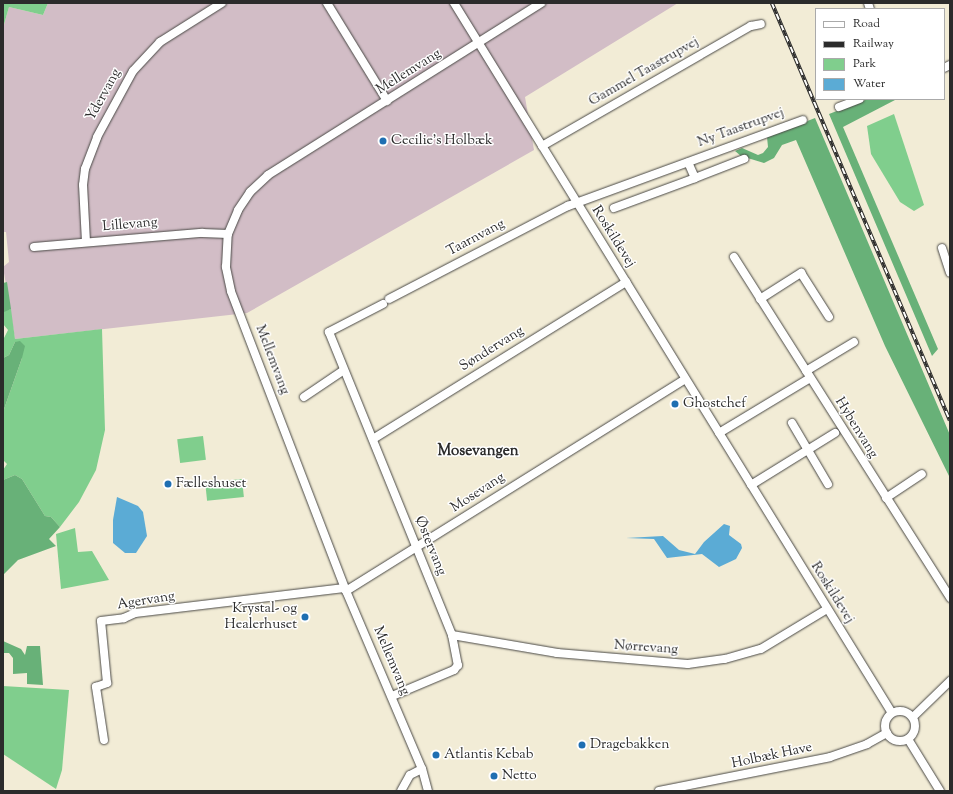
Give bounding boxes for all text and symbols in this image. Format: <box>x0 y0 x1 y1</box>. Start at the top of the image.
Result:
legend <box>815 8 945 100</box>
text: Road <box>853 15 880 33</box>
street label: Gammel Taastrupvej <box>586 34 702 110</box>
text: Railway <box>853 35 894 53</box>
street label: Mellemvang <box>374 45 444 99</box>
text: Park <box>853 55 876 73</box>
street label: Ydervang <box>83 66 125 124</box>
text: Water <box>853 75 885 93</box>
street label: Ny Taastrupvej <box>695 105 787 151</box>
place label: Cecilie's Holbæk <box>391 133 493 149</box>
marker: Cecilie's Holbæk <box>378 136 388 146</box>
street label: Roskildevej <box>587 203 639 271</box>
street label: Lillevang <box>102 214 158 236</box>
street label: Taarnvang <box>444 216 508 260</box>
street label: Mellemvang <box>251 323 293 397</box>
street label: Søndervang <box>457 323 527 375</box>
street label: Hybenvang <box>831 394 881 462</box>
place label: Ghostchef <box>683 396 746 412</box>
marker: Ghostchef <box>670 399 680 409</box>
district label: Mosevangen <box>438 443 518 461</box>
street label: Mosevang <box>448 469 508 517</box>
place label: Fælleshuset <box>176 476 246 492</box>
marker: Fælleshuset <box>163 479 173 489</box>
street label: Østervang <box>410 514 450 578</box>
street label: Roskildevej <box>806 559 858 627</box>
street label: Agervang <box>116 588 176 614</box>
place label: Krystal- og Healerhuset <box>225 601 297 634</box>
marker: Krystal- og Healerhuset <box>300 612 310 622</box>
street label: Mellemvang <box>369 624 413 698</box>
street label: Nørrevang <box>613 637 679 659</box>
place label: Dragebakken <box>590 737 670 753</box>
street label: Holbæk Have <box>730 739 814 773</box>
marker: Dragebakken <box>577 740 587 750</box>
place label: Atlantis Kebab <box>444 747 533 763</box>
marker: Atlantis Kebab <box>431 750 441 760</box>
place label: Netto <box>502 768 537 784</box>
marker: Netto <box>489 771 499 781</box>

